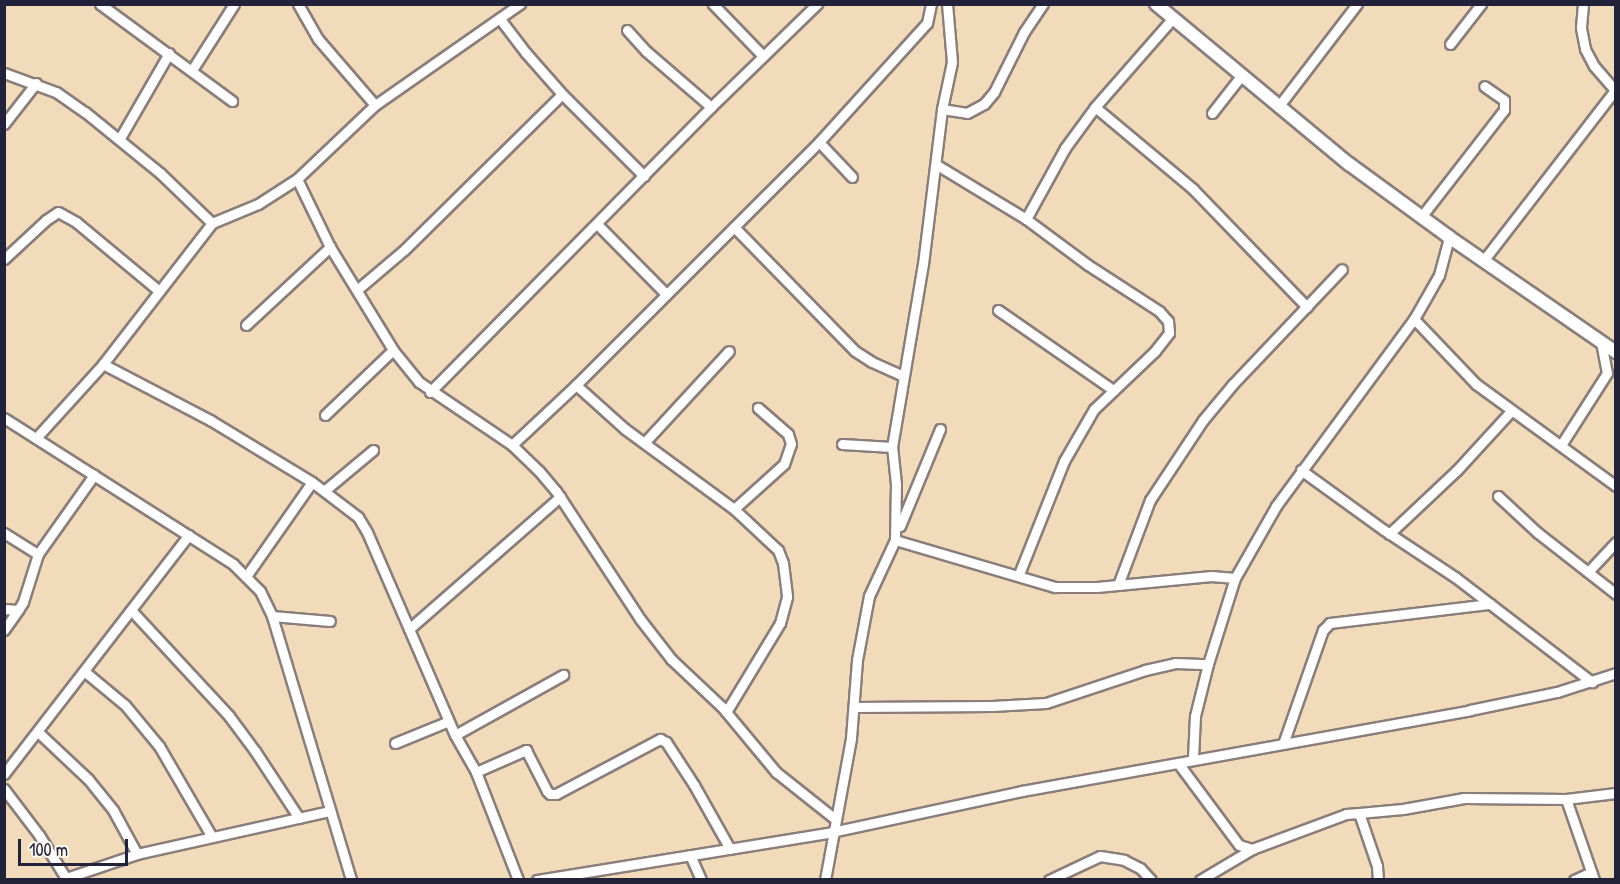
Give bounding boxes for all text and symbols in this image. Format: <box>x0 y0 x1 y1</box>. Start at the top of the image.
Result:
scale bar <box>21 827 130 865</box>
text: 100 m <box>29 837 68 862</box>

